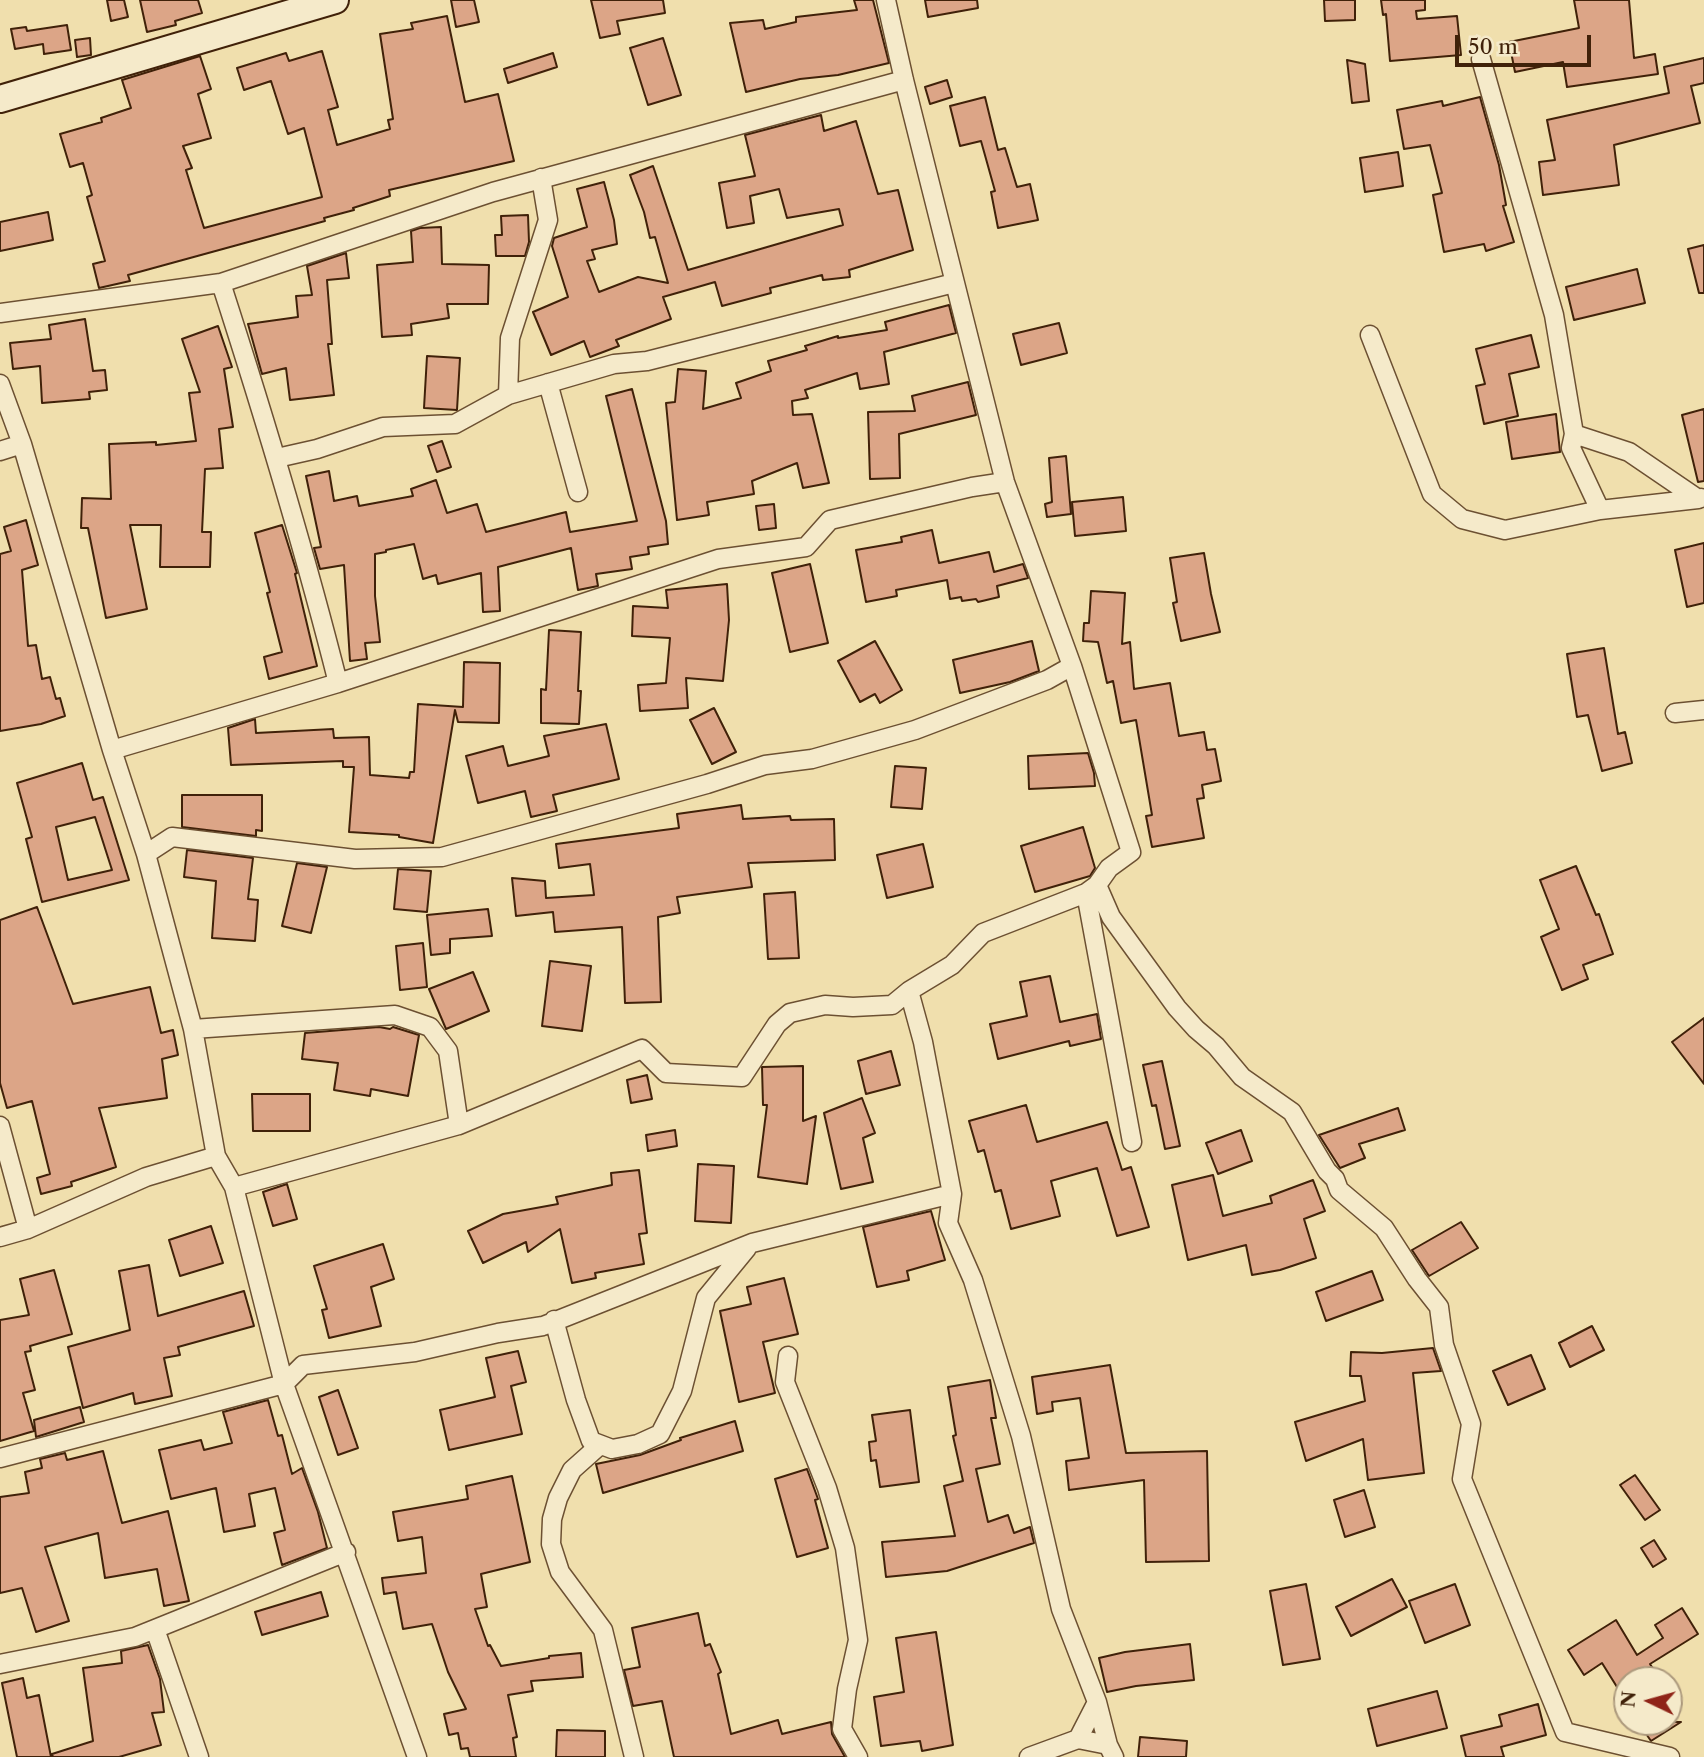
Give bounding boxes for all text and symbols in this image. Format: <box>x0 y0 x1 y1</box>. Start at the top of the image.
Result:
scale bar <box>1459 21 1596 65</box>
text: 50 m <box>1468 34 1518 59</box>
north arrow <box>1613 1666 1683 1736</box>
text: N <box>1616 1690 1641 1709</box>

